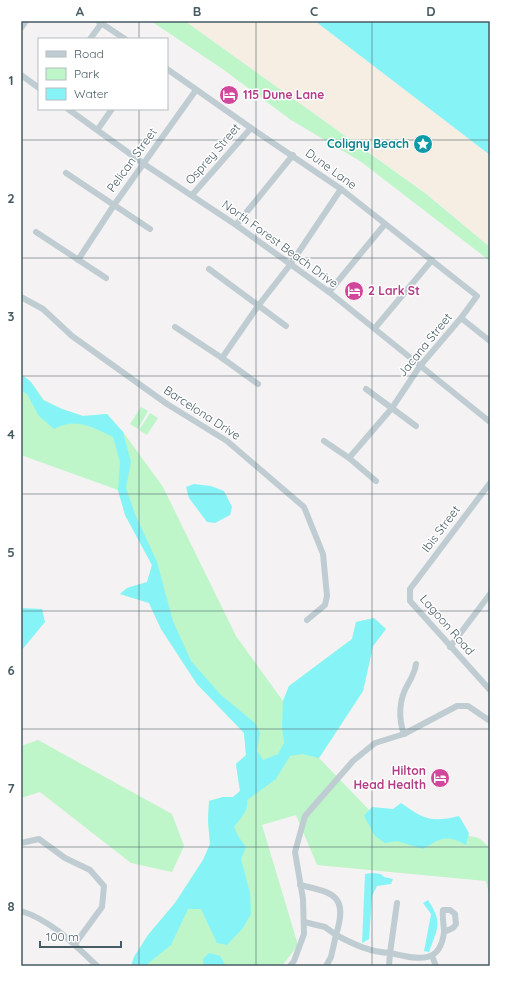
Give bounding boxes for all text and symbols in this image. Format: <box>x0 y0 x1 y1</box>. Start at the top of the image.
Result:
text: A <box>76 3 85 19</box>
text: B <box>193 3 201 19</box>
text: C <box>310 3 318 19</box>
text: D <box>426 3 436 19</box>
legend <box>38 38 168 110</box>
text: Road <box>74 46 104 61</box>
text: Park <box>74 66 99 81</box>
text: 1 <box>8 72 14 88</box>
hotel icon: 115 Dune Lane <box>218 84 240 106</box>
text: Water <box>74 86 109 101</box>
place label: 115 Dune Lane <box>243 87 324 102</box>
street label: Osprey Street <box>182 120 243 187</box>
street label: Pelican Street <box>103 125 160 195</box>
place icon: Coligny Beach <box>412 133 434 155</box>
place label: Coligny Beach <box>327 136 409 151</box>
street label: Dune Lane <box>303 145 360 192</box>
text: 2 <box>7 190 15 206</box>
street label: North Forest Beach Drive <box>219 196 341 291</box>
hotel icon: 2 Lark St <box>343 280 365 302</box>
place label: 2 Lark St <box>368 283 420 298</box>
text: 3 <box>8 308 15 324</box>
street label: Jacana Street <box>394 310 455 380</box>
street label: Barcelona Drive <box>161 382 244 443</box>
text: 4 <box>7 426 15 442</box>
street label: Ibis Street <box>418 502 463 555</box>
text: 5 <box>7 544 15 560</box>
street label: Lagoon Road <box>417 591 478 658</box>
text: 6 <box>7 662 15 678</box>
place label: Hilton Head Health <box>353 763 426 792</box>
hotel icon: Hilton Head Health <box>429 767 451 789</box>
text: 7 <box>7 780 15 796</box>
text: 8 <box>7 898 15 914</box>
scale bar <box>40 923 121 949</box>
text: 100 m <box>46 929 79 944</box>

